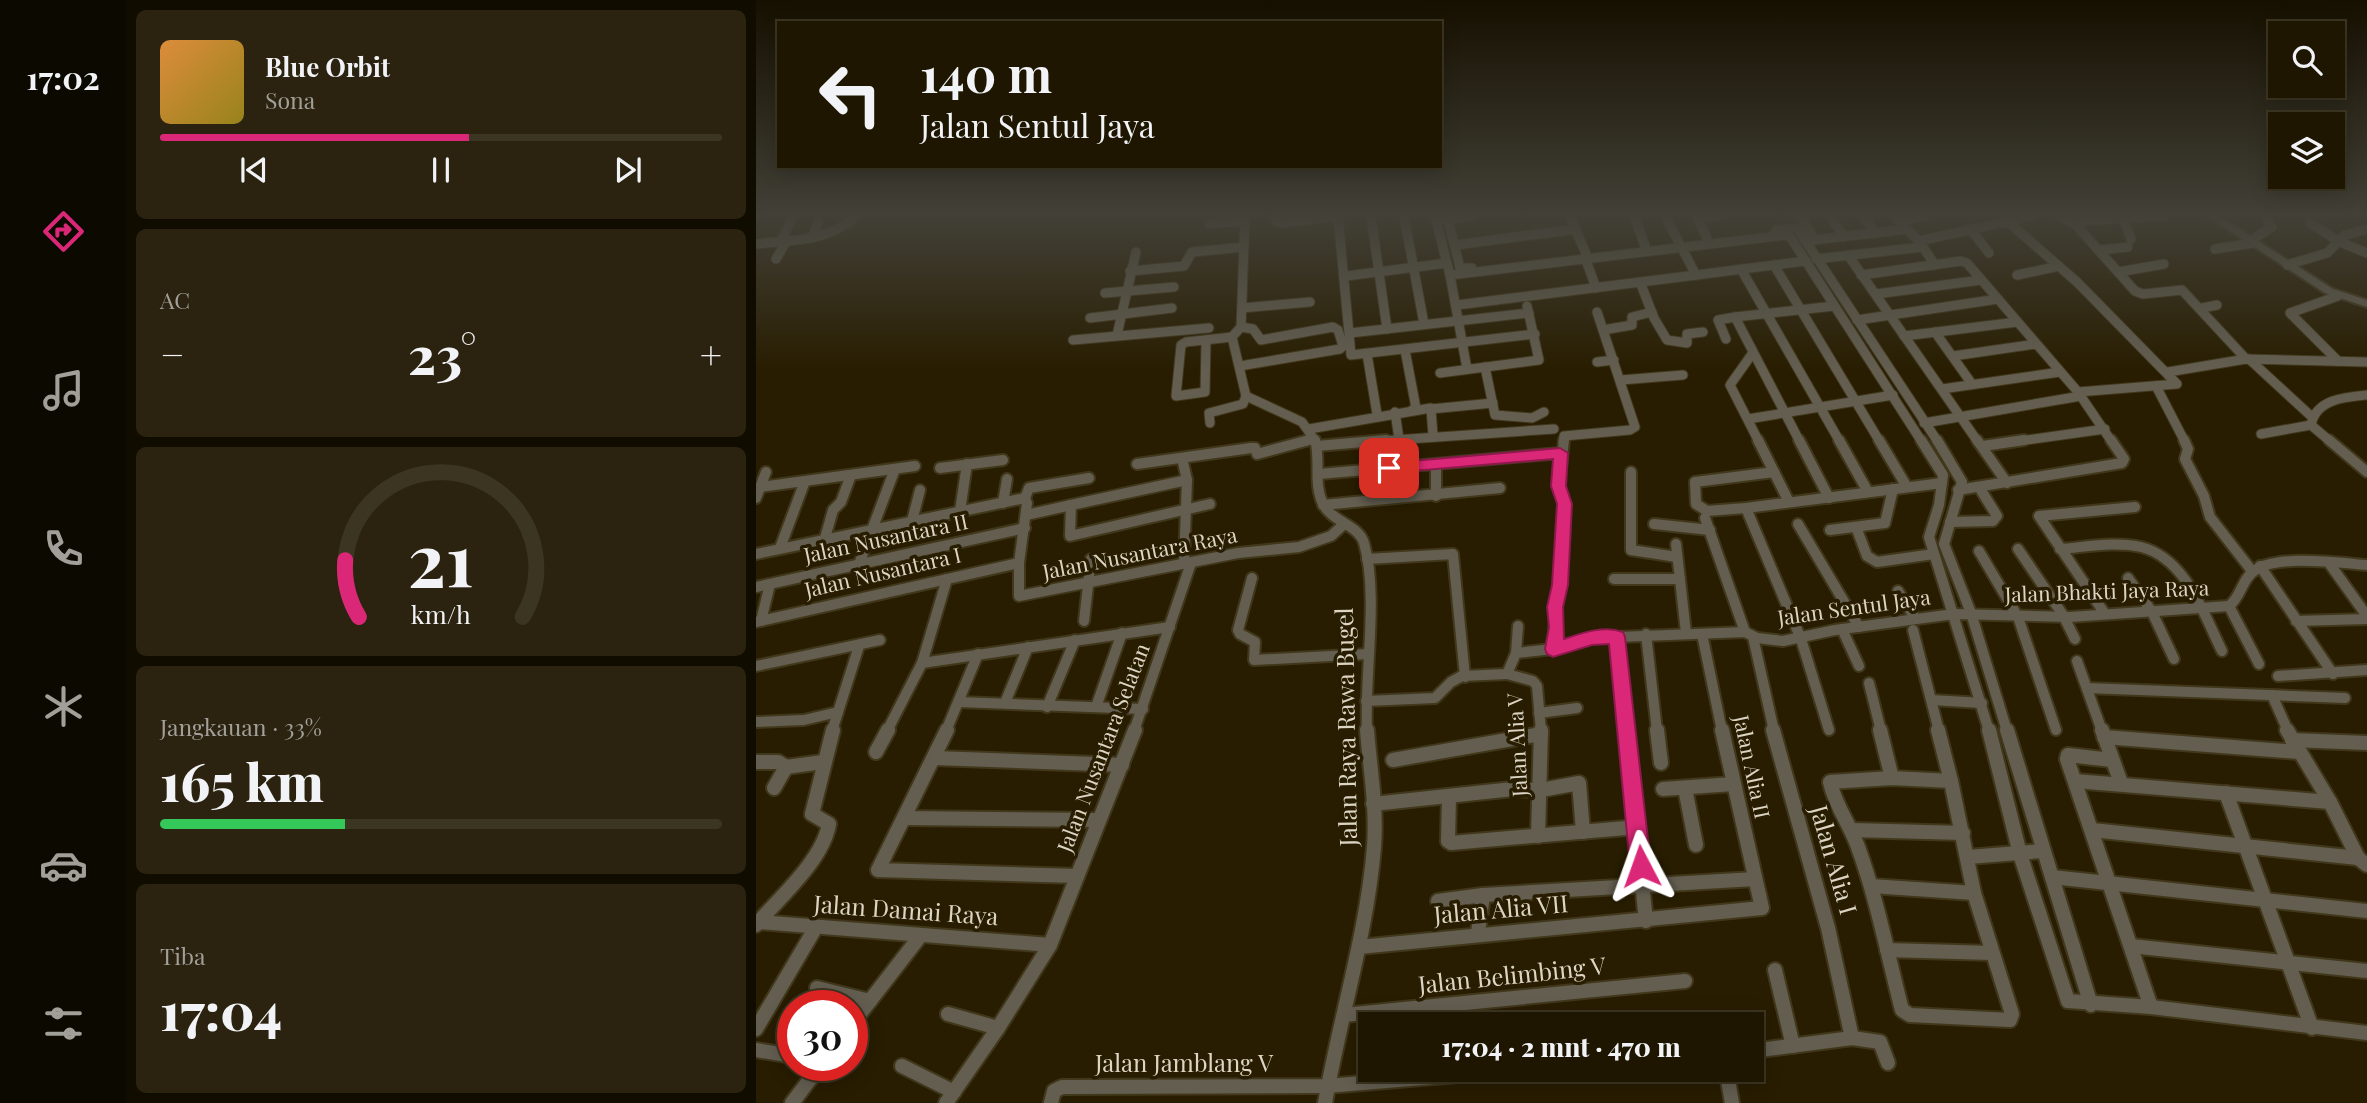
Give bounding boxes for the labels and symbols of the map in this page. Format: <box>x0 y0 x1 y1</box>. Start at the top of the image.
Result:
pin <box>1359 438 1419 498</box>
street label: Jalan Nusantara II <box>800 506 970 568</box>
street label: Jalan Nusantara Raya <box>1039 519 1240 585</box>
street label: Jalan Nusantara I <box>800 539 964 603</box>
street label: Jalan Bhakti Jaya Raya <box>2003 572 2210 608</box>
street label: Jalan Sentul Jaya <box>1774 581 1932 631</box>
street label: Jalan Raya Rawa Bugel <box>1327 607 1363 848</box>
street label: Jalan Nusantara Selatan <box>1049 638 1155 857</box>
street label: Jalan Alia V <box>1499 692 1533 799</box>
street label: Jalan Alia II <box>1728 711 1778 821</box>
street label: Jalan Alia I <box>1804 800 1866 918</box>
position arrow <box>1604 829 1678 903</box>
street label: Jalan Alia VII <box>1431 886 1569 930</box>
street label: Jalan Damai Raya <box>812 887 1000 931</box>
street label: Jalan Belimbing V <box>1416 948 1608 1000</box>
speed limit sign: 30 <box>777 990 868 1081</box>
street label: Jalan Jamblang V <box>1094 1046 1274 1078</box>

